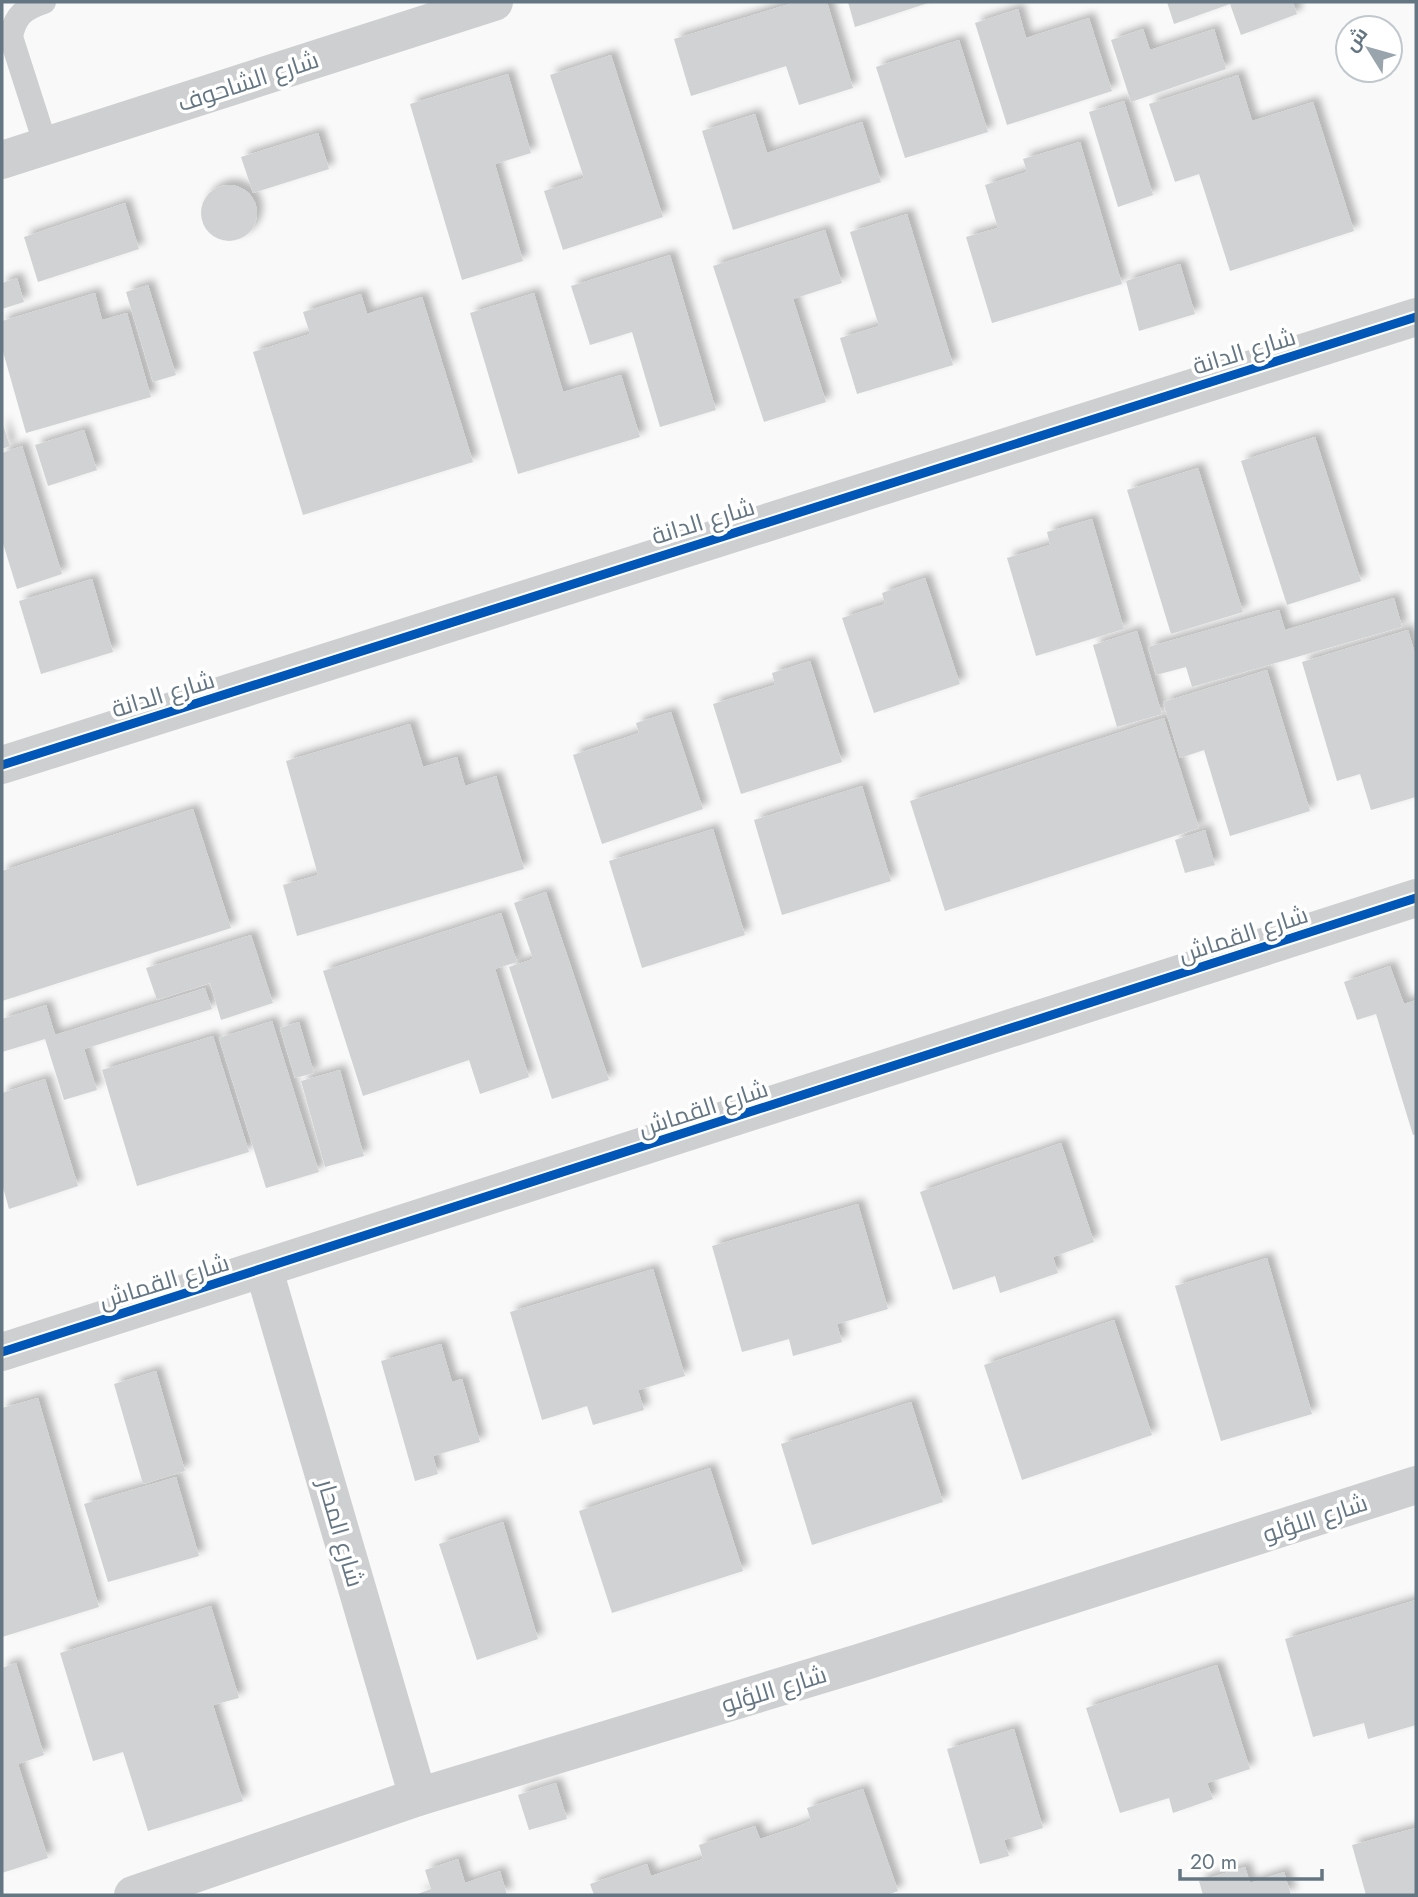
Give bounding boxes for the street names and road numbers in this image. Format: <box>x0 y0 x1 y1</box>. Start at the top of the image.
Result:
street label: شارع الشاحوف <box>173 42 323 120</box>
street label: شارع الدانة <box>1188 319 1300 383</box>
street label: شارع الدانة <box>647 489 759 553</box>
street label: شارع الدانة <box>107 662 219 726</box>
street label: شارع القماش <box>1174 897 1312 971</box>
street label: شارع القماش <box>634 1071 772 1145</box>
street label: شارع القماش <box>95 1245 233 1317</box>
street label: شارع المحار <box>308 1473 373 1591</box>
street label: شارع اللؤلو <box>1258 1485 1372 1551</box>
street label: شارع اللؤلو <box>717 1656 831 1722</box>

